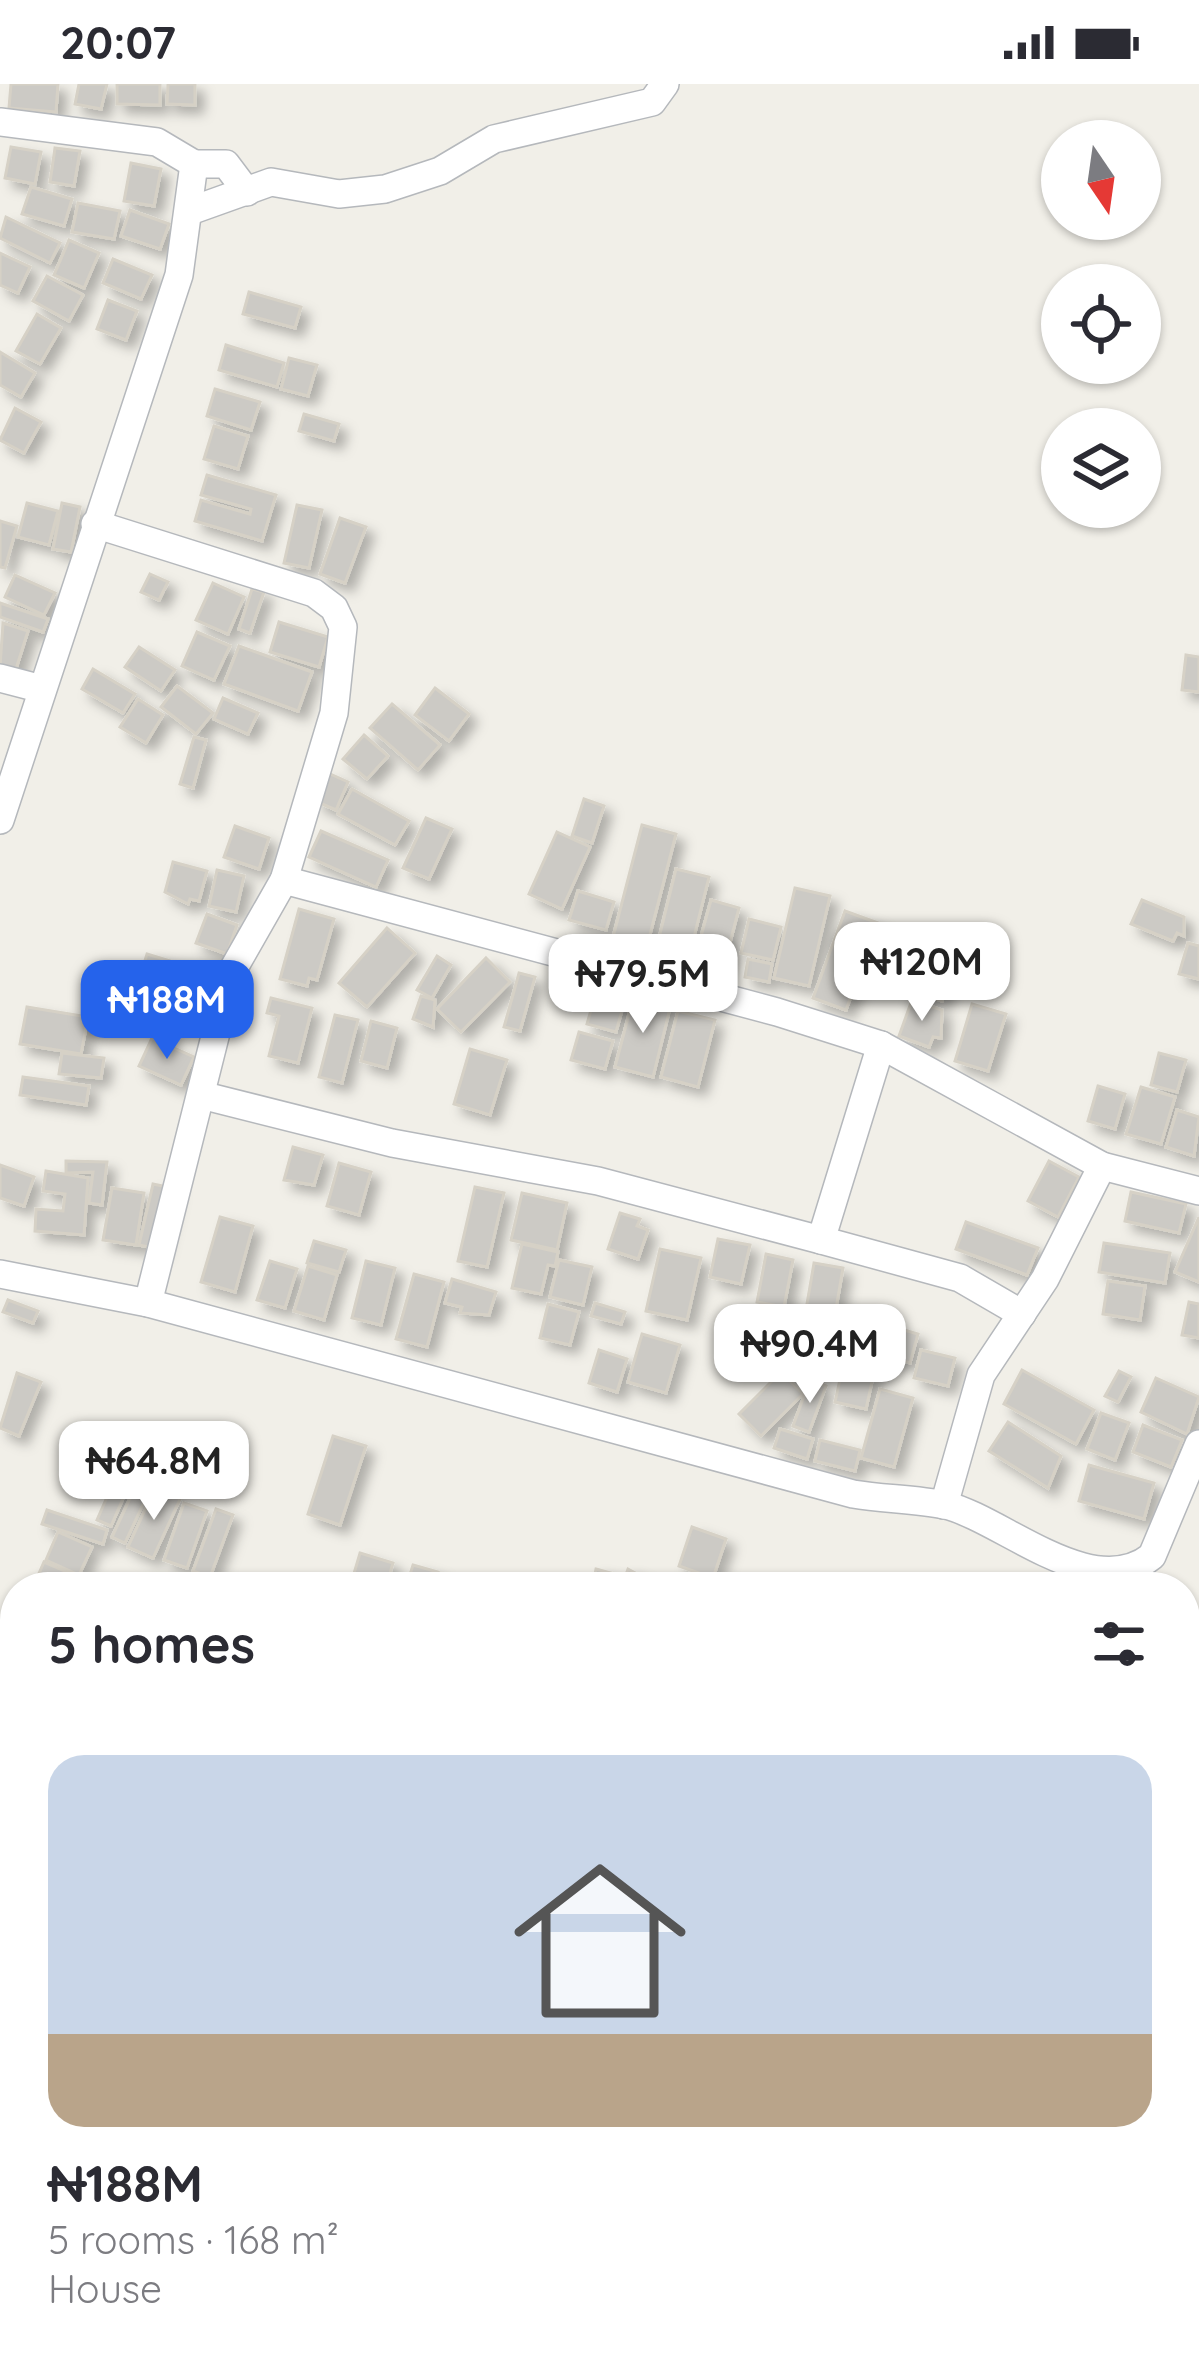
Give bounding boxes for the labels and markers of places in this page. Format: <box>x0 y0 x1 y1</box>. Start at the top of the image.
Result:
pin: ₦120M <box>838 922 1006 1024</box>
pin: ₦79.5M <box>545 934 741 1036</box>
pin: ₦188M <box>83 960 251 1062</box>
pin: ₦90.4M <box>712 1304 908 1406</box>
pin: ₦64.8M <box>56 1421 252 1523</box>

